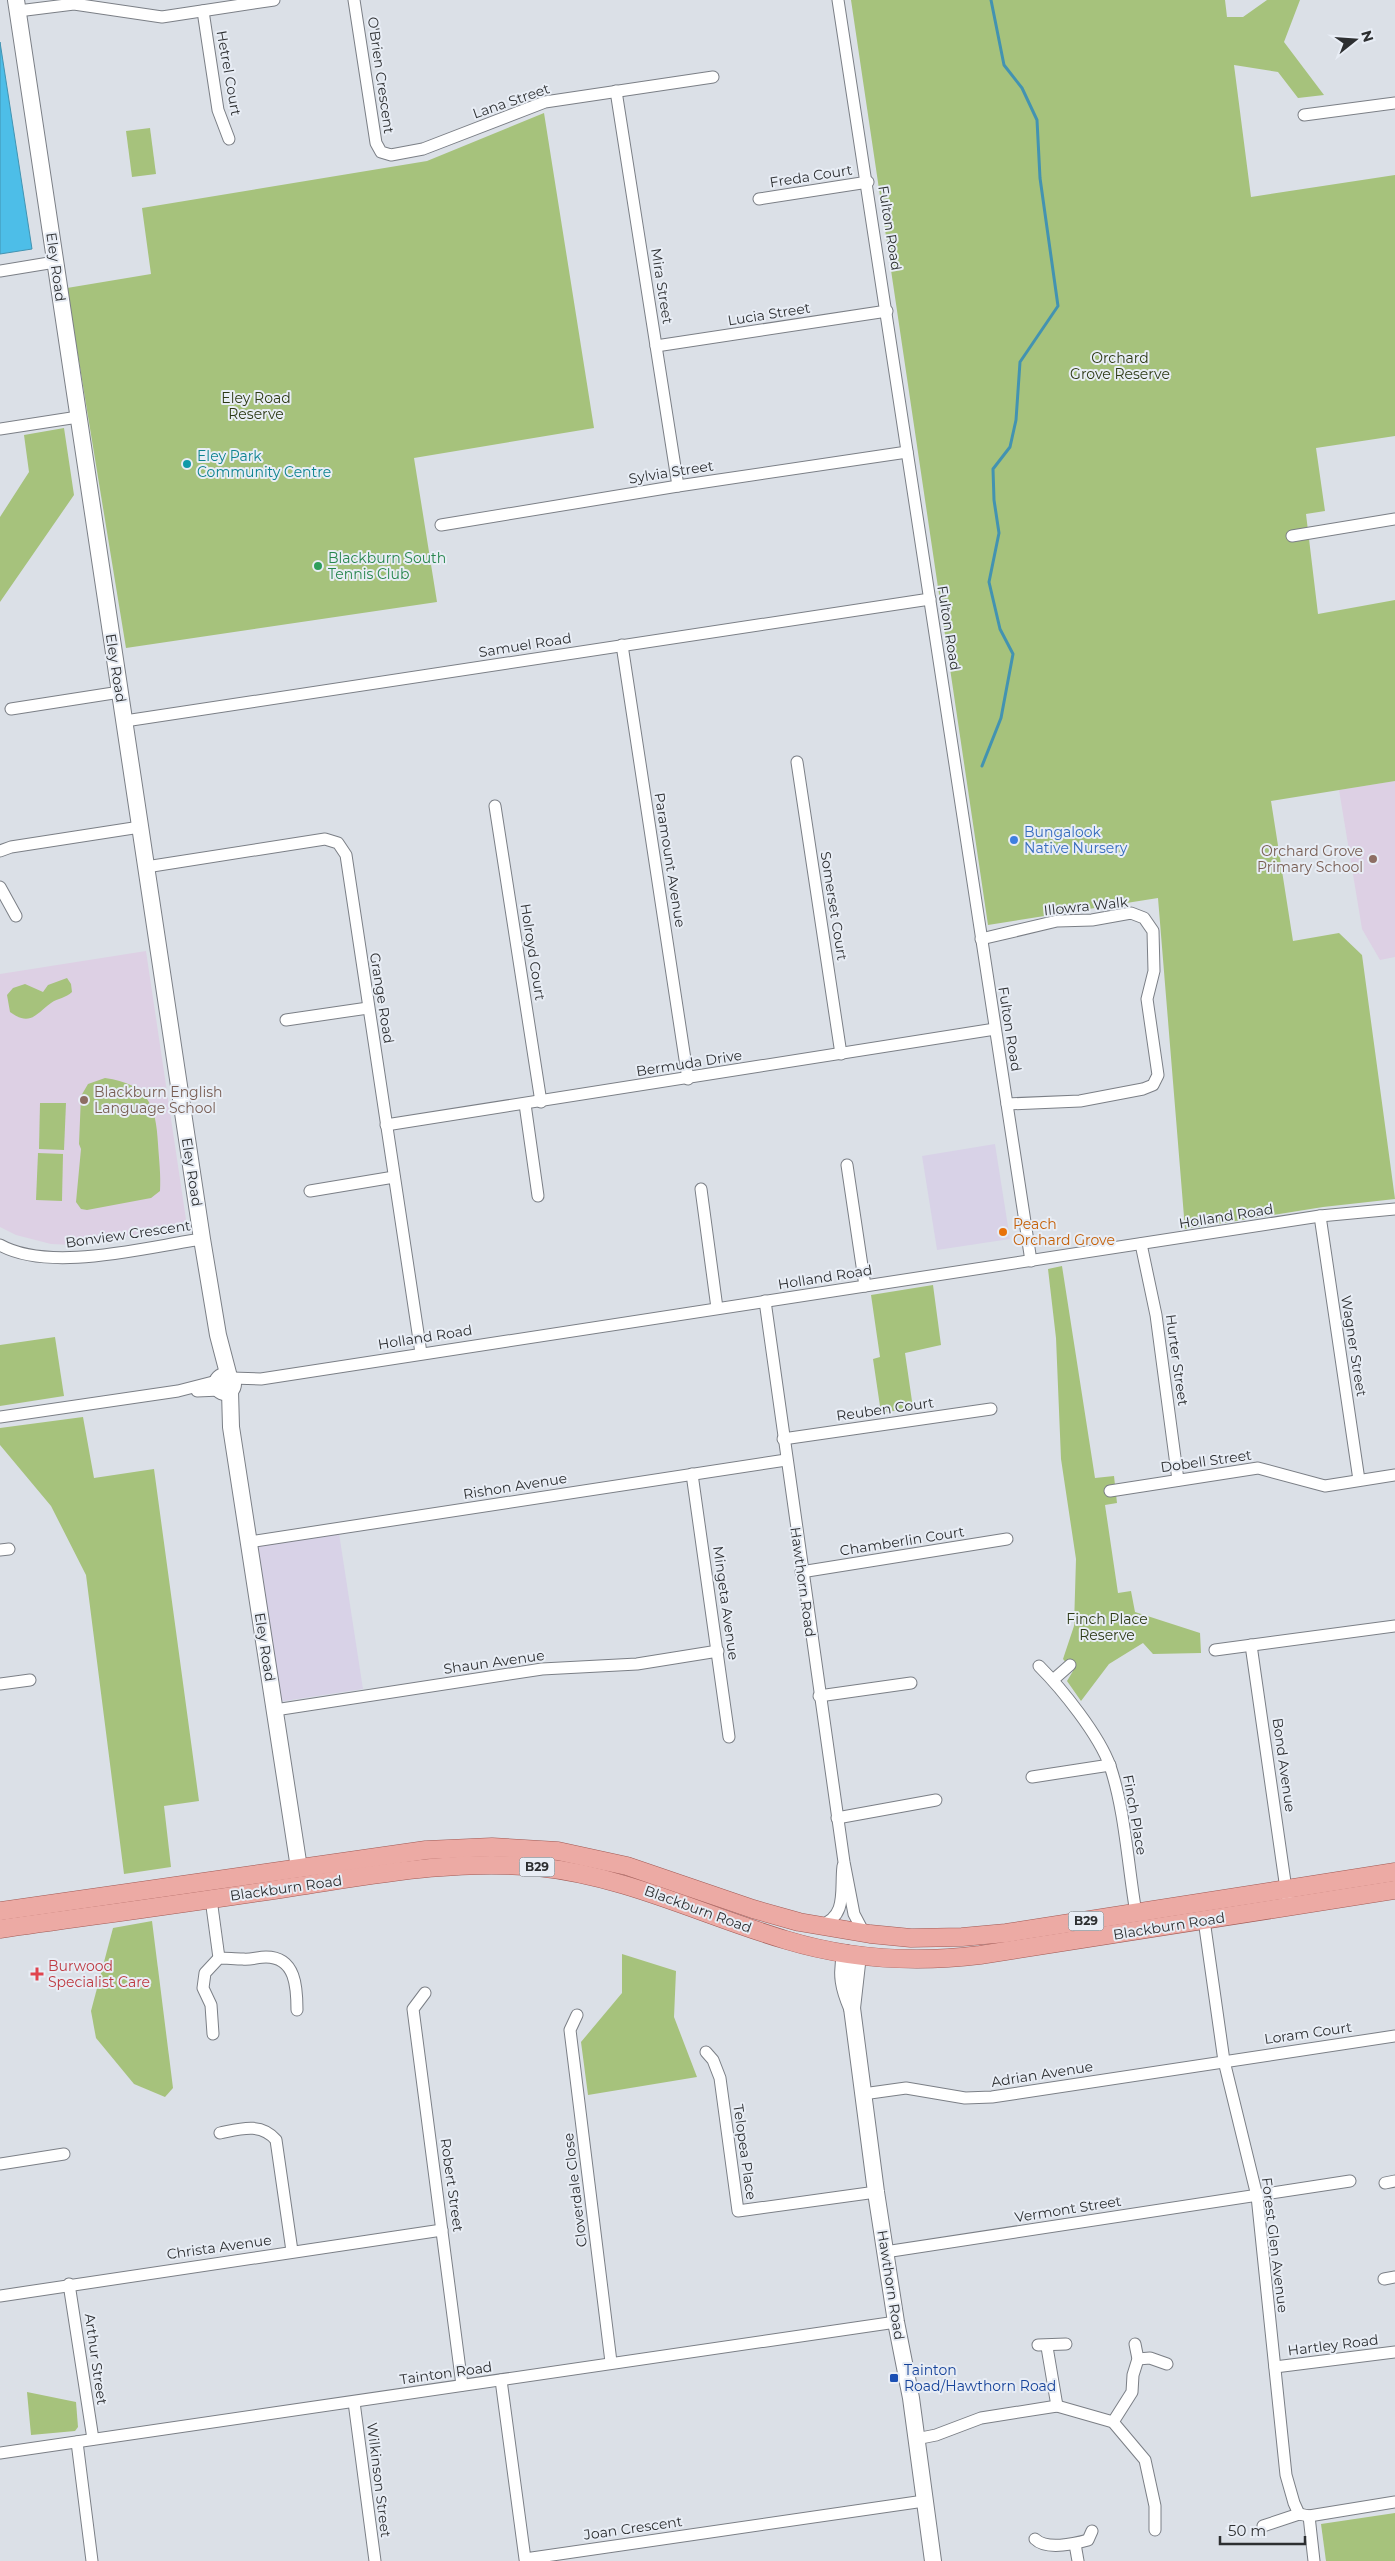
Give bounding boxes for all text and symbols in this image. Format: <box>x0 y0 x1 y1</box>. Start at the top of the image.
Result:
street label: O'Brien Crescent <box>364 15 398 135</box>
north arrow <box>1330 15 1380 65</box>
text: N <box>1357 28 1378 44</box>
street label: Hetrel Court <box>213 29 245 117</box>
street label: Lana Street <box>470 79 552 123</box>
street label: Freda Court <box>768 161 854 191</box>
street label: Fulton Road <box>874 184 906 272</box>
street label: Eley Road <box>42 231 70 303</box>
street label: Mira Street <box>647 247 677 325</box>
street label: Lucia Street <box>726 299 812 329</box>
park label: Orchard Grove Reserve <box>1070 349 1170 383</box>
park label: Eley Road Reserve <box>221 389 291 423</box>
place label: Eley Park Community Centre <box>197 447 331 481</box>
street label: Sylvia Street <box>627 456 715 488</box>
marker: Eley Park Community Centre <box>181 458 193 470</box>
place label: Blackburn South Tennis Club <box>328 549 446 583</box>
marker: Blackburn South Tennis Club <box>312 560 324 572</box>
street label: Fulton Road <box>933 584 965 672</box>
street label: Samuel Road <box>477 629 573 661</box>
street label: Eley Road <box>102 632 130 704</box>
street label: Paramount Avenue <box>650 791 690 929</box>
place label: Bungalook Native Nursery <box>1024 823 1128 857</box>
marker: Bungalook Native Nursery <box>1008 834 1020 846</box>
place label: Orchard Grove Primary School <box>1257 842 1363 876</box>
street label: Somerset Court <box>816 850 852 962</box>
marker: Orchard Grove Primary School <box>1367 853 1379 865</box>
street label: Illowra Walk <box>1043 893 1130 919</box>
street label: Holroyd Court <box>516 902 550 1002</box>
street label: Grange Road <box>366 951 398 1045</box>
street label: Fulton Road <box>994 985 1026 1073</box>
street label: Bermuda Drive <box>635 1046 743 1080</box>
place label: Blackburn English Language School <box>94 1083 223 1117</box>
marker: Blackburn English Language School <box>78 1094 90 1106</box>
street label: Eley Road <box>178 1136 206 1208</box>
street label: Holland Road <box>1178 1200 1274 1232</box>
place label: Peach Orchard Grove <box>1013 1215 1115 1249</box>
street label: Bonview Crescent <box>64 1216 192 1252</box>
marker: Peach Orchard Grove <box>997 1226 1009 1238</box>
street label: Holland Road <box>777 1261 873 1293</box>
street label: Wagner Street <box>1337 1294 1371 1398</box>
street label: Hurter Street <box>1162 1313 1192 1407</box>
street label: Holland Road <box>377 1321 473 1353</box>
street label: Reuben Court <box>835 1393 935 1425</box>
street label: Dobell Street <box>1159 1446 1253 1476</box>
street label: Rishon Avenue <box>462 1469 568 1503</box>
street label: Chamberlin Court <box>838 1522 966 1560</box>
street label: Hawthorn Road <box>786 1526 820 1638</box>
street label: Mingeta Avenue <box>709 1545 743 1661</box>
park label: Finch Place Reserve <box>1066 1610 1148 1644</box>
street label: Eley Road <box>251 1611 279 1683</box>
street label: Shaun Avenue <box>442 1646 546 1678</box>
street label: Bond Avenue <box>1268 1717 1300 1813</box>
street label: Finch Place <box>1119 1773 1151 1857</box>
road number: B29 <box>520 1858 554 1876</box>
street label: Blackburn Road <box>229 1871 343 1905</box>
street label: Blackburn Road <box>642 1881 754 1937</box>
street label: Blackburn Road <box>1112 1908 1226 1944</box>
road number: B29 <box>1068 1912 1104 1930</box>
place label: Burwood Specialist Care <box>48 1957 150 1991</box>
marker: Burwood Specialist Care <box>30 1967 44 1981</box>
street label: Loram Court <box>1263 2018 1353 2048</box>
street label: Adrian Avenue <box>990 2057 1094 2091</box>
street label: Telopea Place <box>729 2103 761 2201</box>
street label: Cloverdale Close <box>559 2132 591 2248</box>
street label: Robert Street <box>437 2137 468 2233</box>
street label: Forest Glen Avenue <box>1258 2176 1292 2314</box>
street label: Vermont Street <box>1013 2192 1123 2226</box>
street label: Hawthorn Road <box>873 2229 909 2341</box>
street label: Christa Avenue <box>165 2231 273 2263</box>
street label: Arthur Street <box>81 2312 111 2406</box>
street label: Hartley Road <box>1287 2331 1379 2359</box>
street label: Tainton Road <box>399 2358 493 2388</box>
place label: Tainton Road/Hawthorn Road <box>904 2361 1056 2395</box>
marker: Tainton Road/Hawthorn Road <box>888 2372 900 2384</box>
street label: Wilkinson Street <box>363 2422 395 2539</box>
street label: Joan Crescent <box>582 2512 684 2544</box>
scale bar <box>1220 2514 1305 2546</box>
text: 50 m <box>1228 2521 1266 2540</box>

